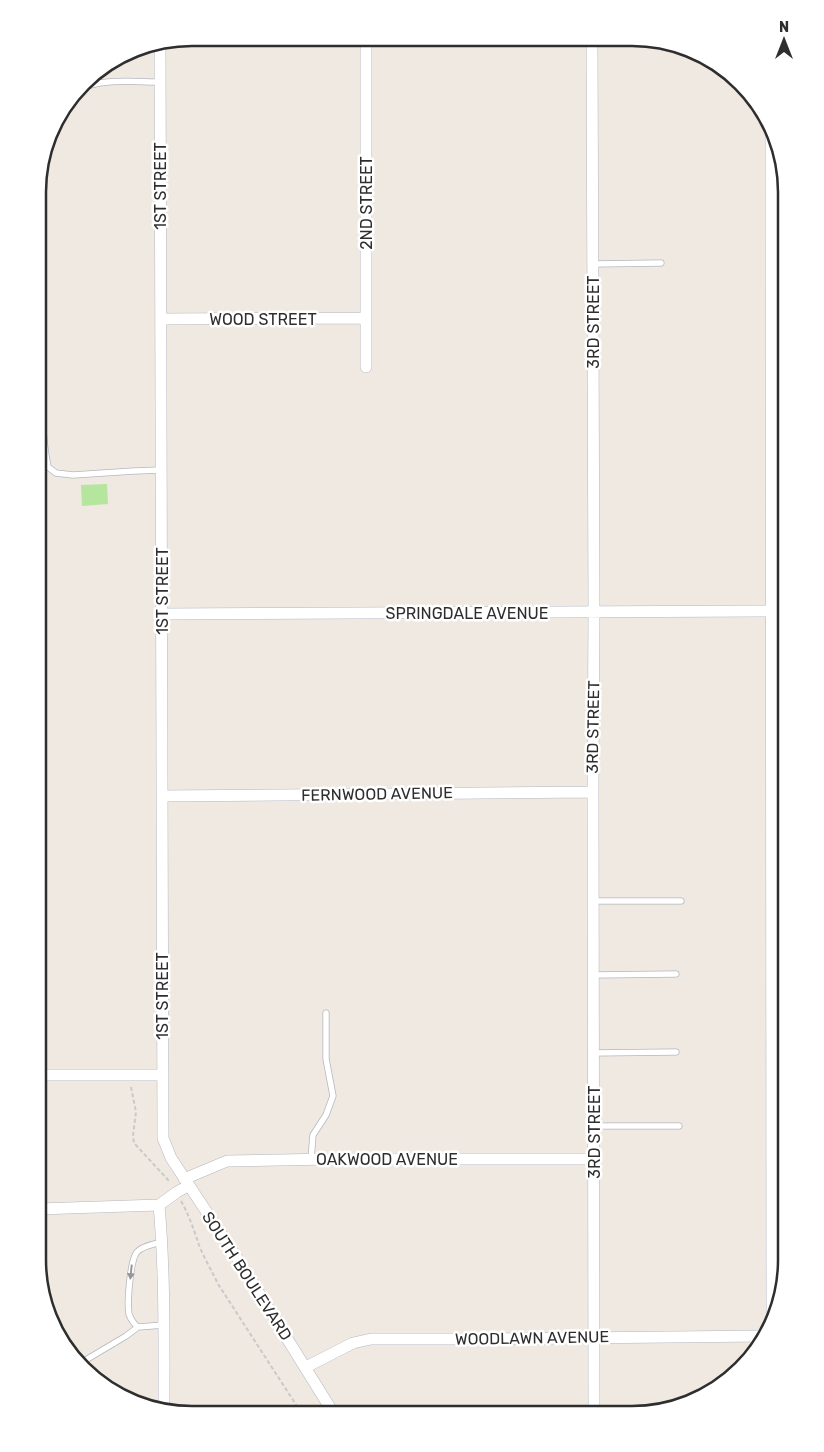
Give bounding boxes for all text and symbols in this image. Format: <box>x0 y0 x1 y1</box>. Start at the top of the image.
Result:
north arrow <box>759 15 809 65</box>
text: N <box>779 19 789 36</box>
street label: 1ST STREET <box>151 142 170 230</box>
street label: 2ND STREET <box>357 156 376 250</box>
street label: 3RD STREET <box>584 275 603 369</box>
street label: WOOD STREET <box>209 310 317 329</box>
street label: 1ST STREET <box>153 547 172 635</box>
street label: SPRINGDALE AVENUE <box>386 604 548 623</box>
street label: 3RD STREET <box>583 680 603 774</box>
street label: FERNWOOD AVENUE <box>301 783 453 805</box>
street label: 1ST STREET <box>153 952 172 1040</box>
street label: 3RD STREET <box>585 1085 604 1179</box>
street label: OAKWOOD AVENUE <box>316 1150 458 1169</box>
street label: SOUTH BOULEVARD <box>198 1208 296 1344</box>
one-way arrow <box>127 1264 135 1280</box>
street label: WOODLAWN AVENUE <box>455 1327 609 1349</box>

